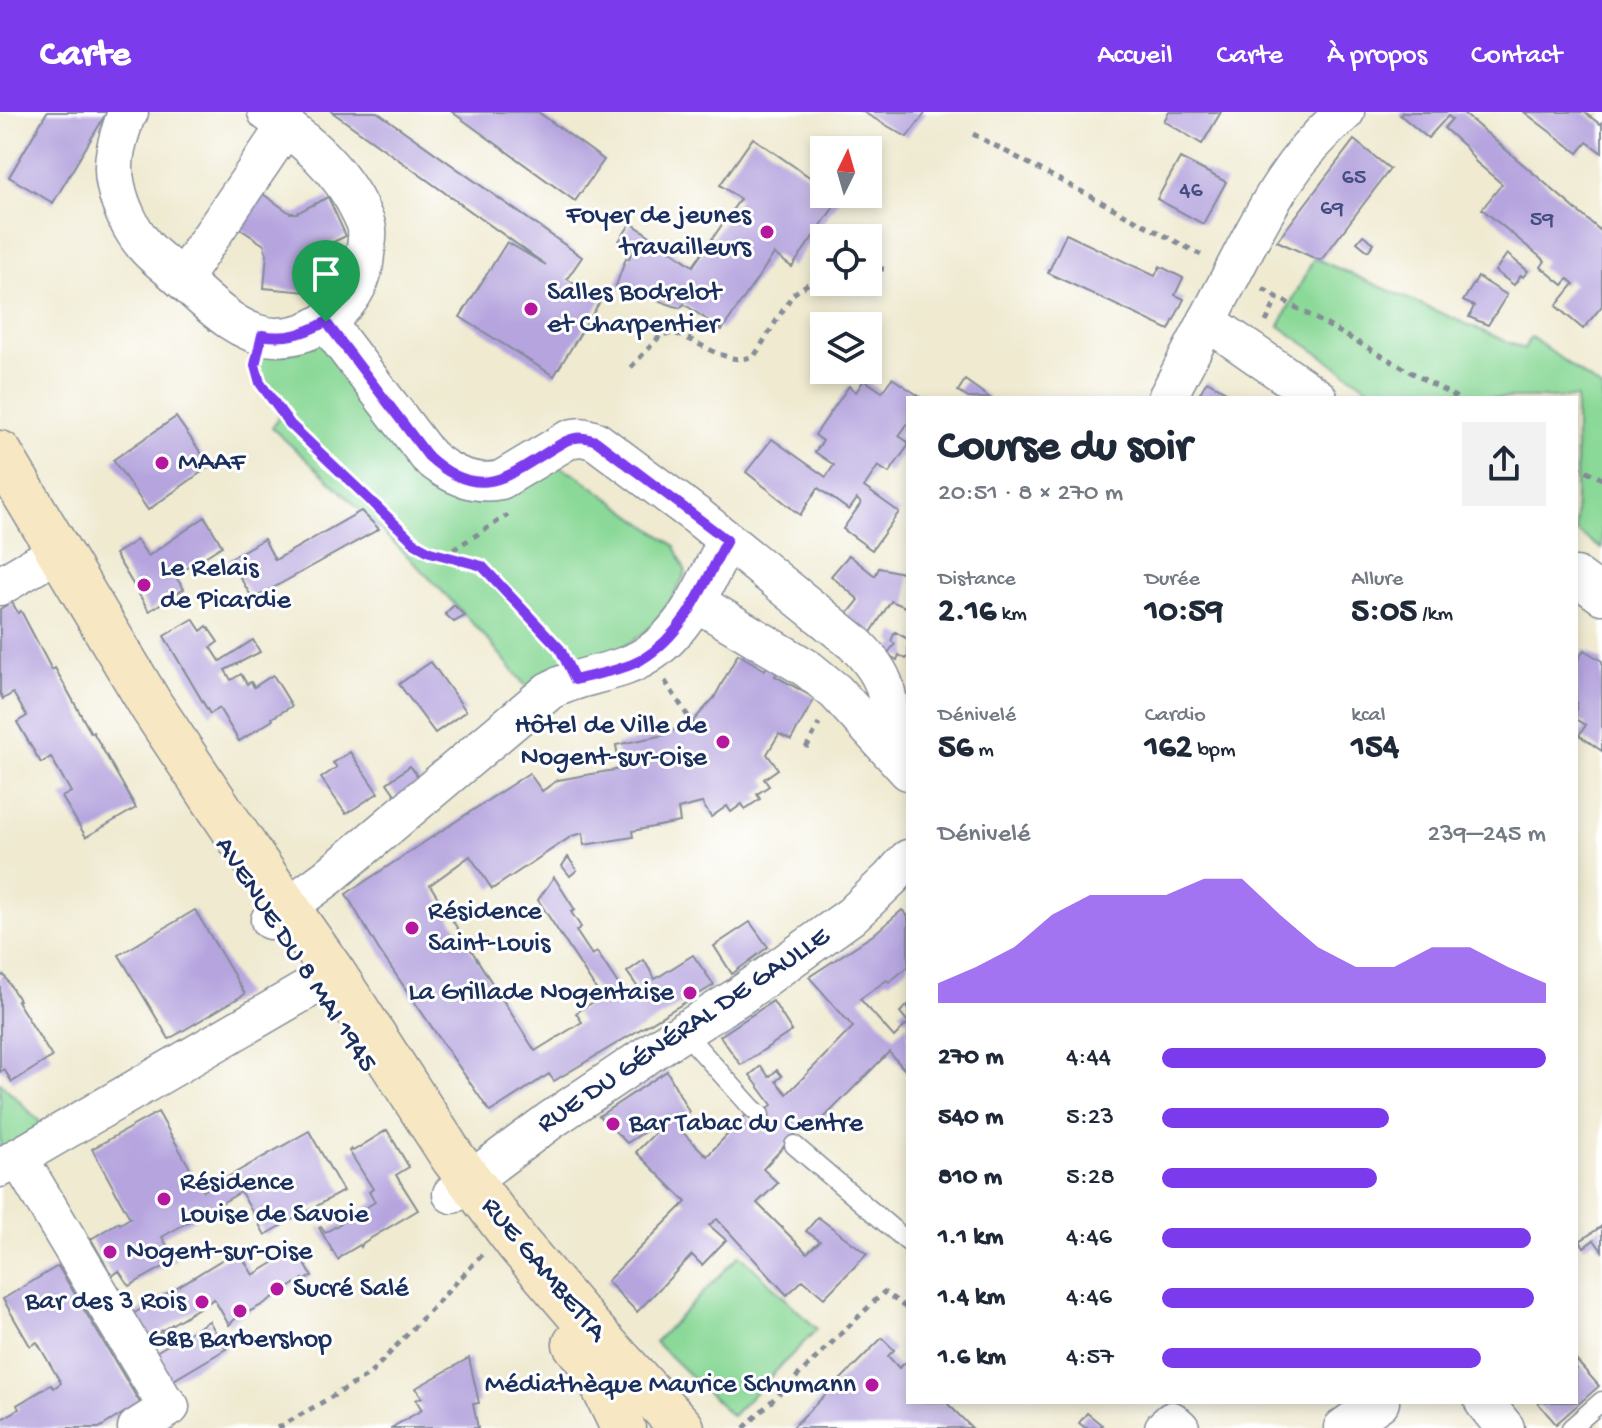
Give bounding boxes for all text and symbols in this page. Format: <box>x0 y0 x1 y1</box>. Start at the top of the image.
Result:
text: Carte <box>40 34 130 78</box>
text: Accueil <box>1097 40 1173 73</box>
text: Carte <box>1217 40 1283 73</box>
text: À propos <box>1327 40 1427 73</box>
text: Contact <box>1471 40 1562 73</box>
north arrow <box>810 136 882 208</box>
map controls <box>810 136 882 384</box>
house number: 65 <box>1342 164 1366 193</box>
house number: 46 <box>1179 177 1204 206</box>
house number: 69 <box>1320 195 1344 224</box>
place label: Foyer de jeunes travailleurs <box>565 200 752 265</box>
house number: 59 <box>1530 206 1554 235</box>
marker: Foyer de jeunes travailleurs <box>758 223 776 241</box>
button: locate <box>810 224 882 296</box>
pin <box>292 240 360 322</box>
icon: arrive <box>304 252 348 296</box>
place label: Salles Bodrelot et Charpentier <box>547 277 724 342</box>
marker: Salles Bodrelot et Charpentier <box>522 300 540 318</box>
button: layers <box>810 312 882 384</box>
button: share <box>1462 422 1546 506</box>
text: Course du soir <box>938 423 1191 475</box>
place label: MAAF <box>178 447 246 480</box>
marker: MAAF <box>153 454 171 472</box>
text: 20:51 · 8 × 270 m <box>938 479 1123 510</box>
place label: Le Relais de Picardie <box>160 553 291 618</box>
text: Distance <box>938 567 1016 593</box>
text: Durée <box>1145 567 1200 593</box>
text: Allure <box>1351 567 1403 593</box>
marker: Le Relais de Picardie <box>135 576 153 594</box>
text: 2.16 <box>938 593 996 633</box>
text: 10:59 <box>1145 593 1223 633</box>
text: 5:05 <box>1351 593 1417 633</box>
text: km <box>996 602 1027 628</box>
text: /km <box>1417 602 1453 628</box>
text: Dénivelé <box>938 703 1016 729</box>
text: Cardio <box>1145 703 1206 729</box>
text: kcal <box>1351 703 1386 729</box>
place label: Hôtel de Ville de Nogent-sur-Oise <box>514 710 708 775</box>
text: 56 <box>938 729 973 769</box>
text: 162 <box>1145 729 1192 769</box>
text: 154 <box>1351 729 1399 769</box>
marker: Hôtel de Ville de Nogent-sur-Oise <box>714 733 732 751</box>
text: m <box>973 738 994 764</box>
text: bpm <box>1192 738 1236 764</box>
text: Dénivelé <box>938 820 1030 851</box>
text: 239–245 m <box>1427 820 1546 851</box>
street label: AVENUE DU 8 MAI 1945 <box>207 831 383 1079</box>
place label: Résidence Saint-Louis <box>428 896 551 961</box>
marker: Résidence Saint-Louis <box>403 919 421 937</box>
street label: RUE DU GÉNÉRAL DE GAULLE <box>532 920 838 1141</box>
place label: La Grillade Nogentaise <box>408 977 675 1010</box>
marker: La Grillade Nogentaise <box>681 984 699 1002</box>
text: 270 m <box>938 1043 1004 1074</box>
text: 4:44 <box>1066 1043 1111 1074</box>
text: 540 m <box>938 1103 1003 1134</box>
text: 5:23 <box>1066 1103 1114 1134</box>
place label: Bar Tabac du Centre <box>628 1108 864 1141</box>
marker: Bar Tabac du Centre <box>604 1115 622 1133</box>
text: 810 m <box>938 1163 1002 1194</box>
text: 5:28 <box>1066 1163 1115 1194</box>
place label: Résidence Louise de Savoie <box>180 1167 369 1232</box>
marker: Résidence Louise de Savoie <box>155 1190 173 1208</box>
street label: RUE GAMBETTA <box>473 1191 614 1350</box>
text: 1.1 km <box>938 1223 1003 1254</box>
text: 4:46 <box>1066 1223 1112 1254</box>
place label: Nogent-sur-Oise <box>126 1236 313 1269</box>
marker: Nogent-sur-Oise <box>101 1243 119 1261</box>
place label: Sucré Salé <box>293 1273 409 1306</box>
marker: Sucré Salé <box>268 1280 286 1298</box>
text: 1.4 km <box>938 1283 1005 1314</box>
text: 4:46 <box>1066 1283 1112 1314</box>
place label: Bar des 3 Rois <box>24 1286 187 1319</box>
marker: Bar des 3 Rois <box>193 1293 211 1311</box>
marker: G&B Barbershop <box>231 1302 249 1320</box>
place label: G&B Barbershop <box>148 1324 332 1357</box>
text: 1.6 km <box>938 1343 1006 1374</box>
text: 4:57 <box>1066 1343 1114 1374</box>
place label: Médiathèque Maurice Schumann <box>485 1369 857 1402</box>
marker: Médiathèque Maurice Schumann <box>863 1376 881 1394</box>

